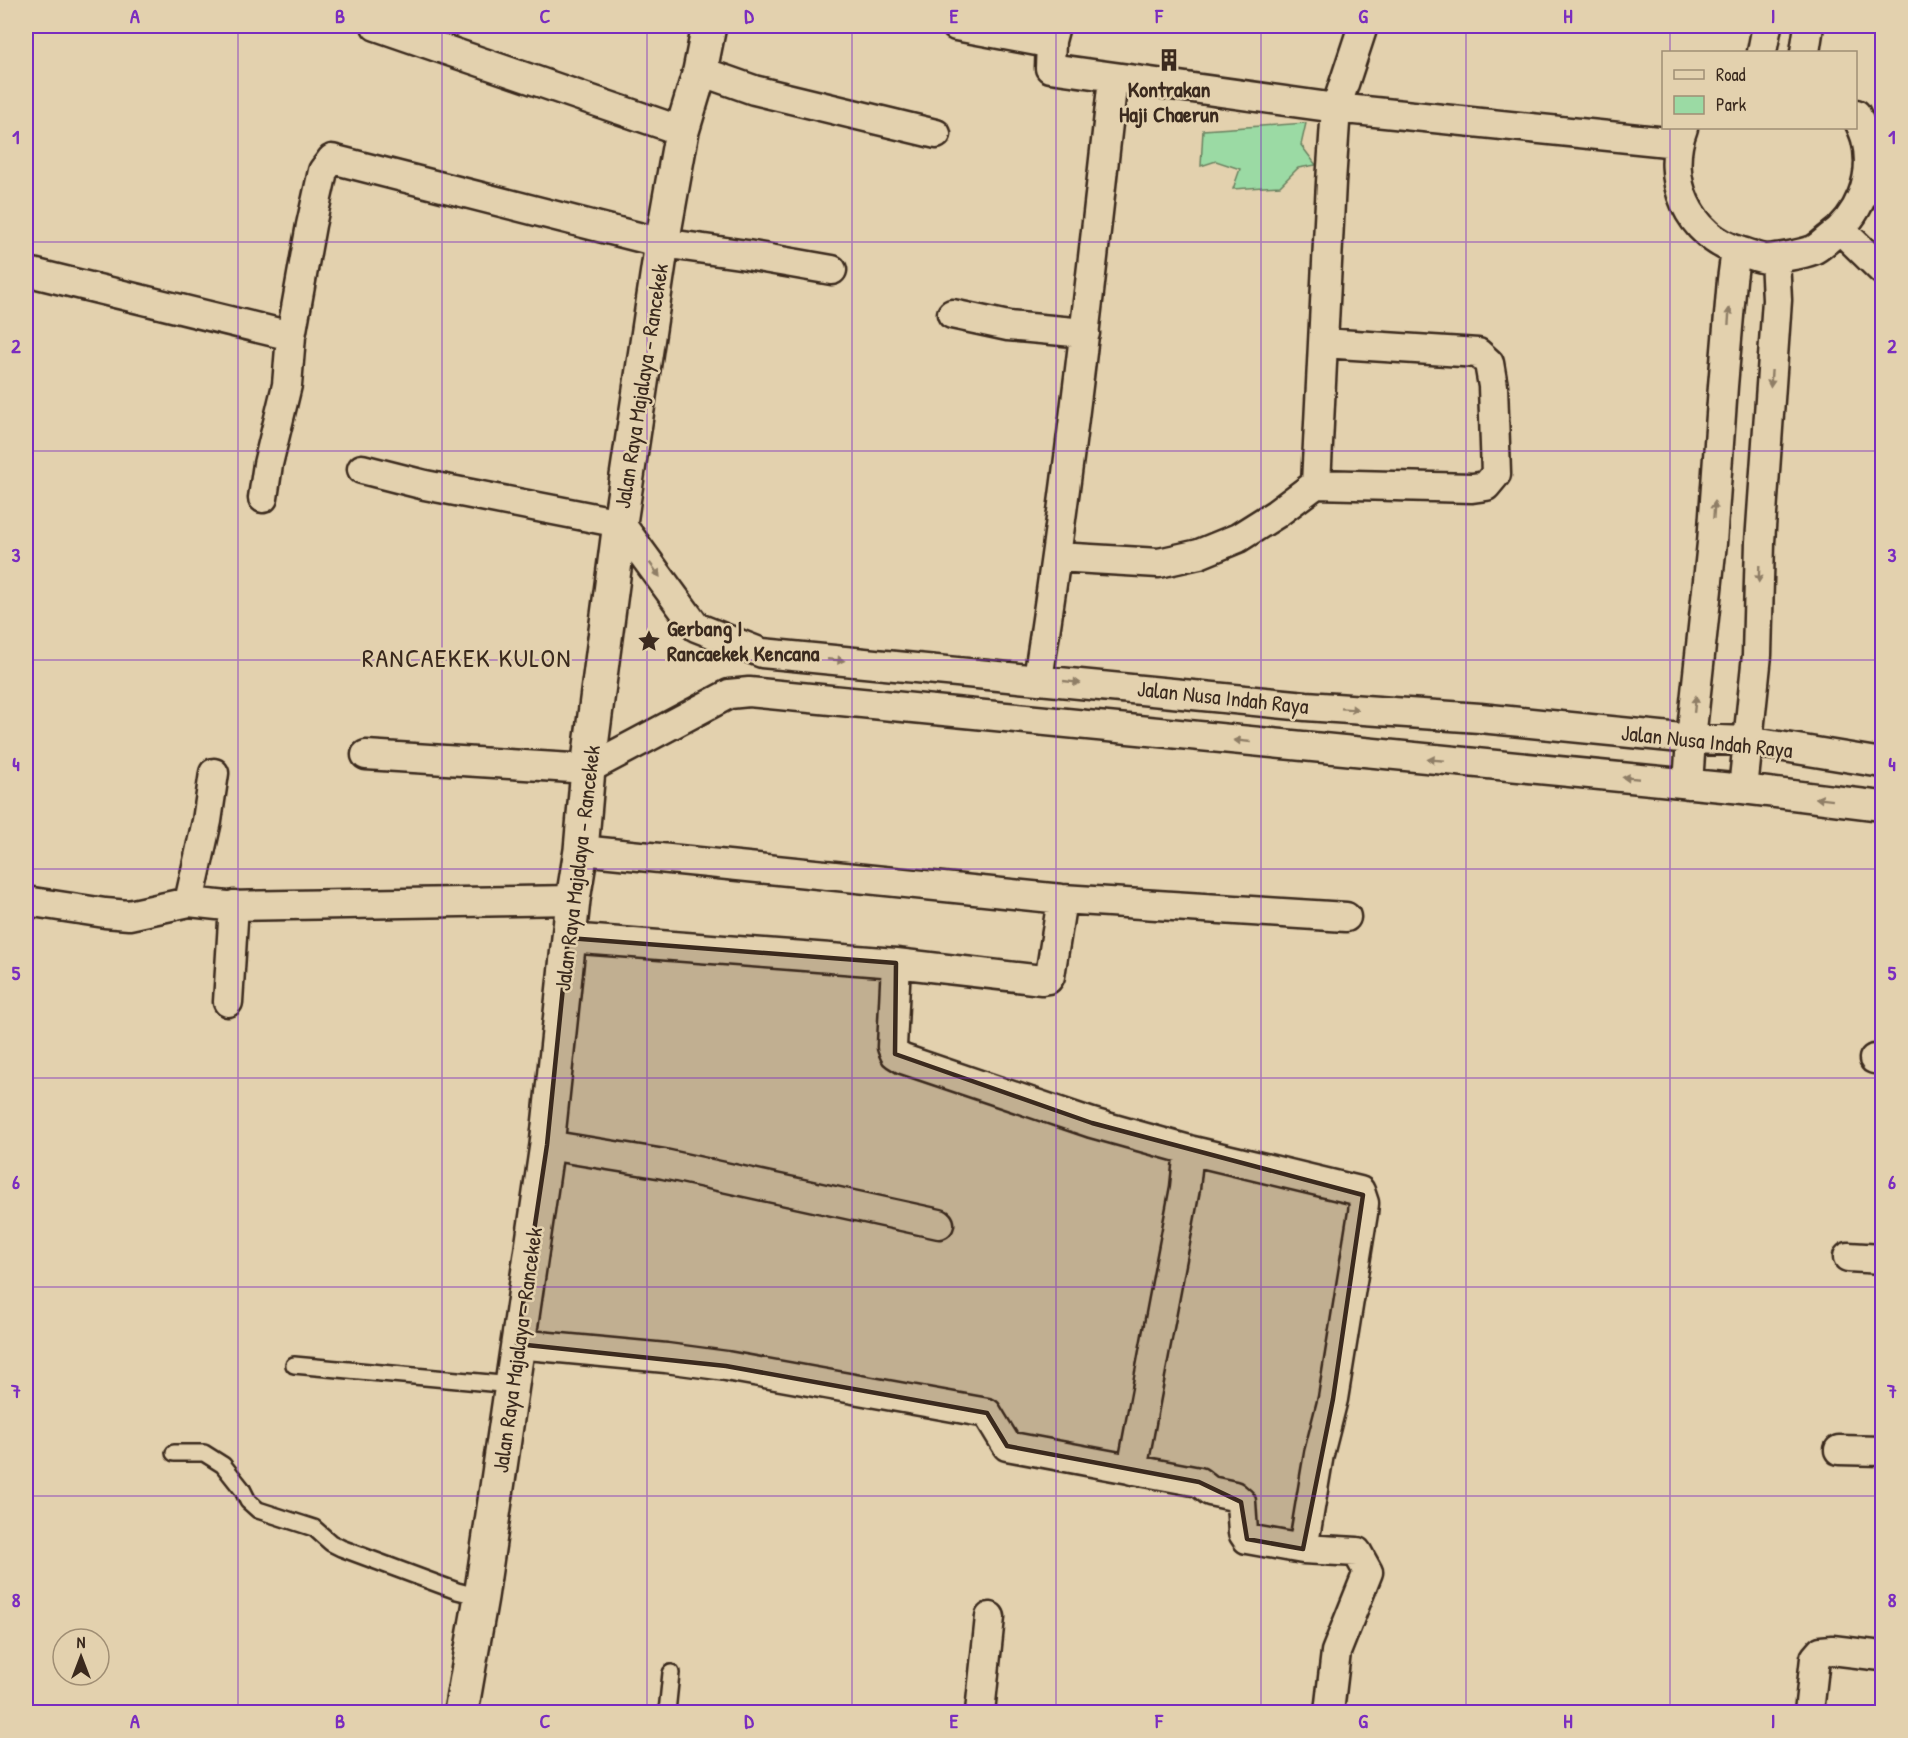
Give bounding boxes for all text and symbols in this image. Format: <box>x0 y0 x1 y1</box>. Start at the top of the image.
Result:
text: A <box>130 2 140 29</box>
text: B <box>335 2 345 29</box>
text: C <box>540 2 551 29</box>
text: D <box>744 2 754 29</box>
text: E <box>950 2 959 29</box>
text: F <box>1154 2 1164 29</box>
text: G <box>1358 2 1368 29</box>
text: H <box>1563 2 1573 29</box>
text: I <box>1771 2 1775 29</box>
building icon: Kontrakan Haji Chaerun <box>1156 47 1182 73</box>
legend <box>1662 51 1857 129</box>
text: Road <box>1716 62 1746 87</box>
place label: Kontrakan Haji Chaerun <box>1119 74 1219 129</box>
text: Park <box>1716 92 1747 117</box>
text: 1 <box>12 123 20 150</box>
text: 1 <box>1888 123 1896 150</box>
street label: Jalan Raya Majalaya - Rancekek <box>607 261 675 511</box>
one-way arrow <box>1725 306 1734 325</box>
text: 2 <box>11 332 21 359</box>
text: 2 <box>1887 332 1897 359</box>
one-way arrow <box>1766 369 1776 388</box>
one-way arrow <box>1710 501 1719 520</box>
text: 3 <box>12 541 21 568</box>
text: 3 <box>1888 541 1897 568</box>
one-way arrow <box>648 563 660 578</box>
one-way arrow <box>1754 564 1764 583</box>
place label: Gerbang I Rancaekek Kencana <box>667 613 820 668</box>
place icon: Gerbang I Rancaekek Kencana <box>636 628 662 654</box>
district label: RANCAEKEK KULON <box>362 640 572 675</box>
one-way arrow <box>827 655 846 665</box>
street label: Jalan Nusa Indah Raya <box>1136 673 1310 721</box>
one-way arrow <box>1063 678 1082 687</box>
one-way arrow <box>1690 695 1700 714</box>
one-way arrow <box>1340 704 1359 714</box>
street label: Jalan Nusa Indah Raya <box>1620 717 1794 765</box>
one-way arrow <box>1233 736 1252 746</box>
street label: Jalan Raya Majalaya - Rancekek <box>547 743 607 993</box>
text: 4 <box>12 750 20 777</box>
text: 4 <box>1888 750 1896 777</box>
one-way arrow <box>1427 755 1446 765</box>
one-way arrow <box>1621 773 1640 783</box>
one-way arrow <box>1815 794 1834 804</box>
text: 5 <box>12 959 21 986</box>
text: 5 <box>1888 959 1897 986</box>
text: 6 <box>12 1168 20 1195</box>
text: 6 <box>1888 1168 1896 1195</box>
street label: Jalan Raya Majalaya - Rancekek <box>485 1225 549 1475</box>
text: 7 <box>10 1377 21 1404</box>
text: 7 <box>1886 1377 1897 1404</box>
text: 8 <box>12 1586 21 1613</box>
text: 8 <box>1888 1586 1897 1613</box>
north arrow <box>51 1627 111 1687</box>
text: N <box>77 1631 86 1653</box>
text: A <box>130 1707 140 1734</box>
text: B <box>335 1707 345 1734</box>
text: C <box>540 1707 551 1734</box>
text: D <box>744 1707 754 1734</box>
text: E <box>950 1707 959 1734</box>
text: F <box>1154 1707 1164 1734</box>
text: G <box>1358 1707 1368 1734</box>
text: H <box>1563 1707 1573 1734</box>
text: I <box>1771 1707 1775 1734</box>

